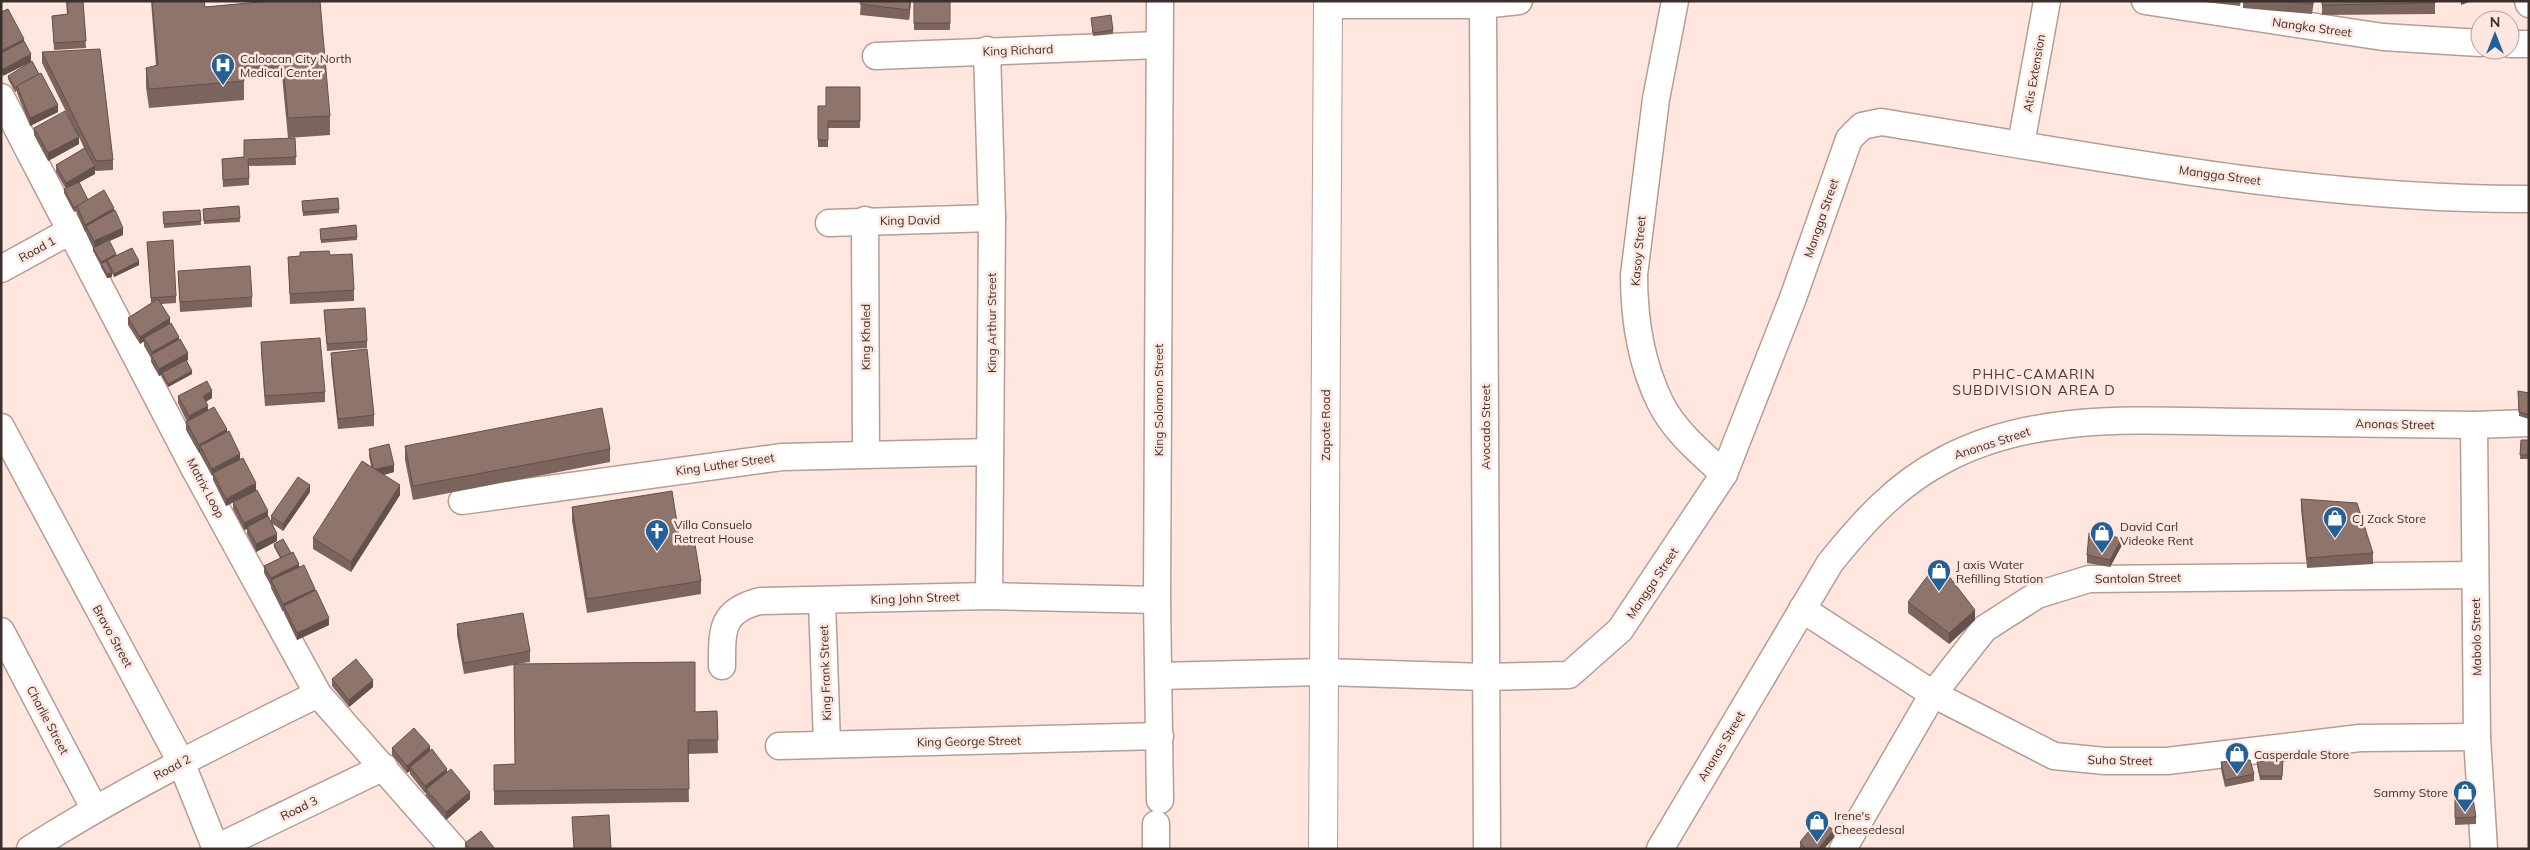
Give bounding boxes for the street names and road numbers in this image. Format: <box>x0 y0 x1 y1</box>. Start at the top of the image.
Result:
street label: Nangka Street <box>2271 14 2353 40</box>
street label: Atis Extension <box>2020 33 2048 113</box>
street label: King Richard <box>982 41 1054 59</box>
street label: Mangga Street <box>2178 162 2262 188</box>
street label: Mangga Street <box>1800 177 1842 259</box>
street label: King David <box>880 212 940 228</box>
street label: Kasoy Street <box>1627 215 1649 287</box>
street label: Road 1 <box>16 233 58 265</box>
street label: King Arthur Street <box>984 273 999 373</box>
street label: King Khaled <box>858 304 873 370</box>
street label: King Solomon Street <box>1151 344 1166 456</box>
street label: Avocado Street <box>1478 384 1493 470</box>
street label: Zapote Road <box>1318 389 1333 461</box>
street label: Anonas Street <box>2355 416 2435 432</box>
street label: Anonas Street <box>1952 424 2032 462</box>
street label: King Luther Street <box>675 450 775 478</box>
street label: Matrix Loop <box>184 455 228 521</box>
street label: Mangga Street <box>1623 545 1681 621</box>
street label: Santolan Street <box>2095 570 2181 586</box>
street label: King John Street <box>870 589 960 607</box>
street label: Mabolo Street <box>2468 598 2484 676</box>
street label: Bravo Street <box>90 602 136 670</box>
street label: King Frank Street <box>816 625 834 721</box>
street label: Charlie Street <box>24 683 72 757</box>
street label: Anonas Street <box>1694 708 1748 784</box>
street label: King George Street <box>917 733 1021 749</box>
street label: Road 2 <box>151 751 193 783</box>
street label: Suha Street <box>2087 752 2153 768</box>
street label: Road 3 <box>278 793 320 823</box>

